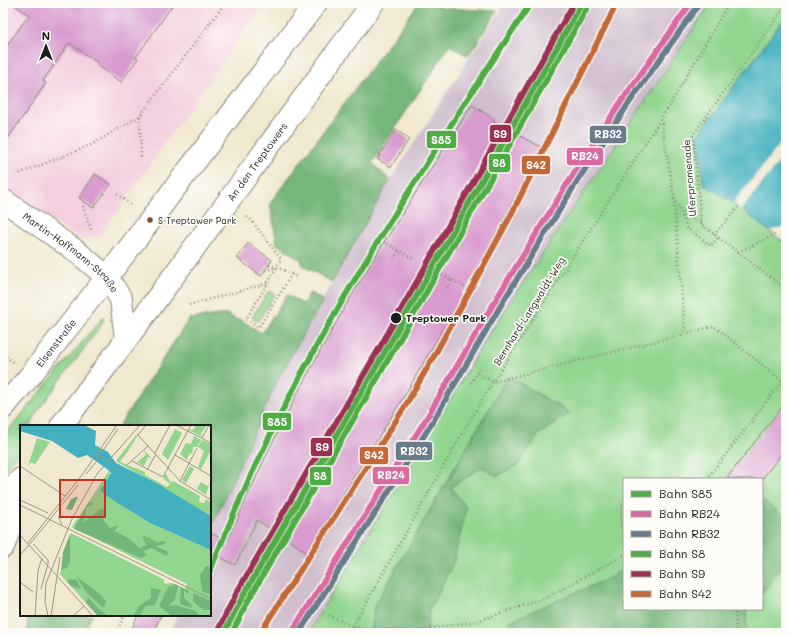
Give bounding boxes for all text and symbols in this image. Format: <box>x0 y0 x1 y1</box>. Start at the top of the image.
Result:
north arrow <box>26 26 66 66</box>
text: N <box>42 28 50 43</box>
street label: An den Treptowers <box>224 120 290 204</box>
line badge: S9 <box>489 124 512 143</box>
line badge: RB32 <box>589 125 627 144</box>
text: S9 <box>493 126 507 141</box>
text: RB32 <box>594 126 622 141</box>
line badge: S85 <box>426 130 457 149</box>
text: S85 <box>431 132 452 147</box>
street label: Uferpromenade <box>679 139 699 217</box>
line badge: RB24 <box>566 147 604 166</box>
text: RB24 <box>571 148 599 163</box>
line badge: S8 <box>488 153 511 173</box>
text: S8 <box>492 155 506 170</box>
line badge: S42 <box>521 155 551 175</box>
text: S42 <box>526 157 546 172</box>
street label: Martin-Hoffmann-Straße <box>20 209 122 295</box>
marker: S Treptower Park <box>145 215 155 225</box>
place label: S Treptower Park <box>158 215 236 226</box>
street label: Bernhard-Langwaldt-Weg <box>490 254 568 368</box>
marker: Treptower Park <box>389 311 403 325</box>
place label: Treptower Park <box>406 311 486 325</box>
street label: Elsenstraße <box>33 316 79 370</box>
line badge: S85 <box>262 412 292 431</box>
text: S85 <box>267 414 288 429</box>
inset map <box>20 425 211 616</box>
line badge: S9 <box>310 437 333 457</box>
text: S9 <box>315 439 329 454</box>
line badge: RB32 <box>395 441 433 461</box>
text: RB32 <box>400 443 428 458</box>
line badge: S42 <box>359 446 389 465</box>
text: S42 <box>364 447 384 462</box>
line badge: S8 <box>309 466 332 486</box>
line badge: RB24 <box>372 466 410 485</box>
text: RB24 <box>377 467 405 482</box>
text: S8 <box>313 468 327 483</box>
legend <box>623 478 763 610</box>
text: Bahn S85 <box>659 485 712 501</box>
text: Bahn RB24 <box>659 505 720 521</box>
text: Bahn RB32 <box>659 525 720 541</box>
text: Bahn S8 <box>659 545 705 561</box>
text: Bahn S9 <box>659 565 705 581</box>
text: Bahn S42 <box>659 585 712 601</box>

